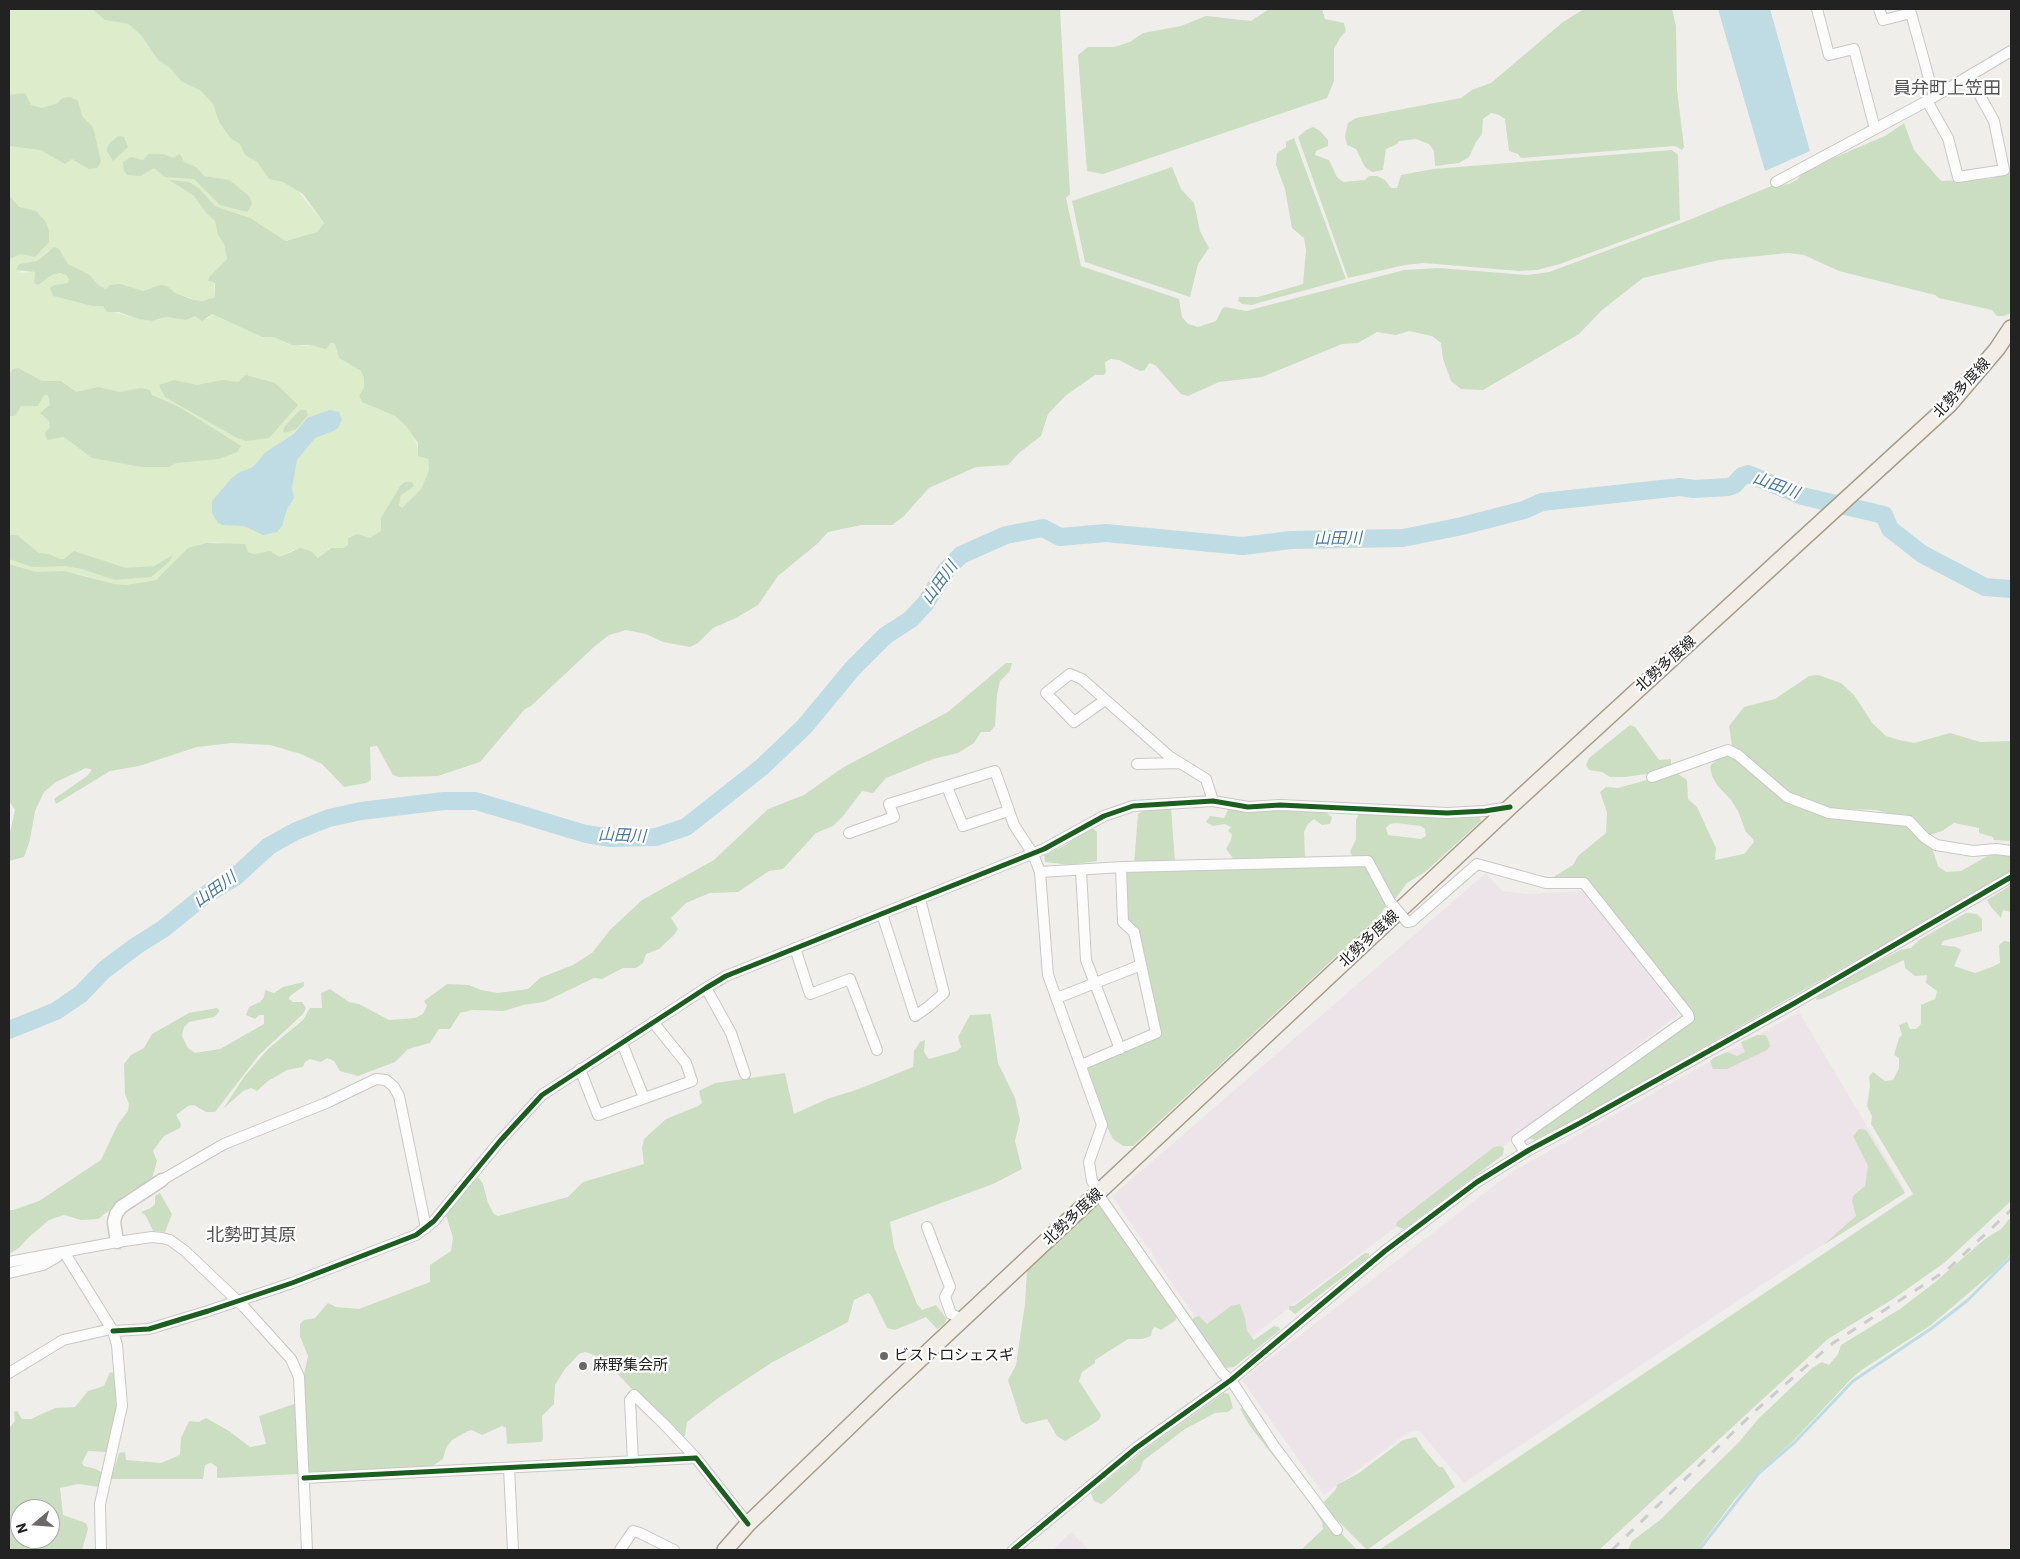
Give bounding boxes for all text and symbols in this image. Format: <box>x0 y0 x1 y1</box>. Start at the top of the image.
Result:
district label: 員弁町上笠田 <box>1893 78 2001 100</box>
street label: 北勢多度線 <box>1930 354 1994 422</box>
water label: 山田川 <box>1750 469 1802 503</box>
water label: 山田川 <box>1314 529 1362 549</box>
water label: 山田川 <box>918 558 962 608</box>
street label: 北勢多度線 <box>1632 632 1700 696</box>
water label: 山田川 <box>598 826 646 846</box>
water label: 山田川 <box>190 868 240 912</box>
street label: 北勢多度線 <box>1335 907 1403 971</box>
street label: 北勢多度線 <box>1039 1185 1107 1249</box>
district label: 北勢町其原 <box>206 1225 296 1247</box>
place label: ビストロシェスギ <box>894 1347 1014 1365</box>
marker: ビストロシェスギ <box>878 1350 890 1362</box>
place label: 麻野集会所 <box>593 1357 668 1375</box>
marker: 麻野集会所 <box>577 1360 589 1372</box>
north arrow <box>10 1499 60 1549</box>
text: N <box>12 1521 32 1536</box>

